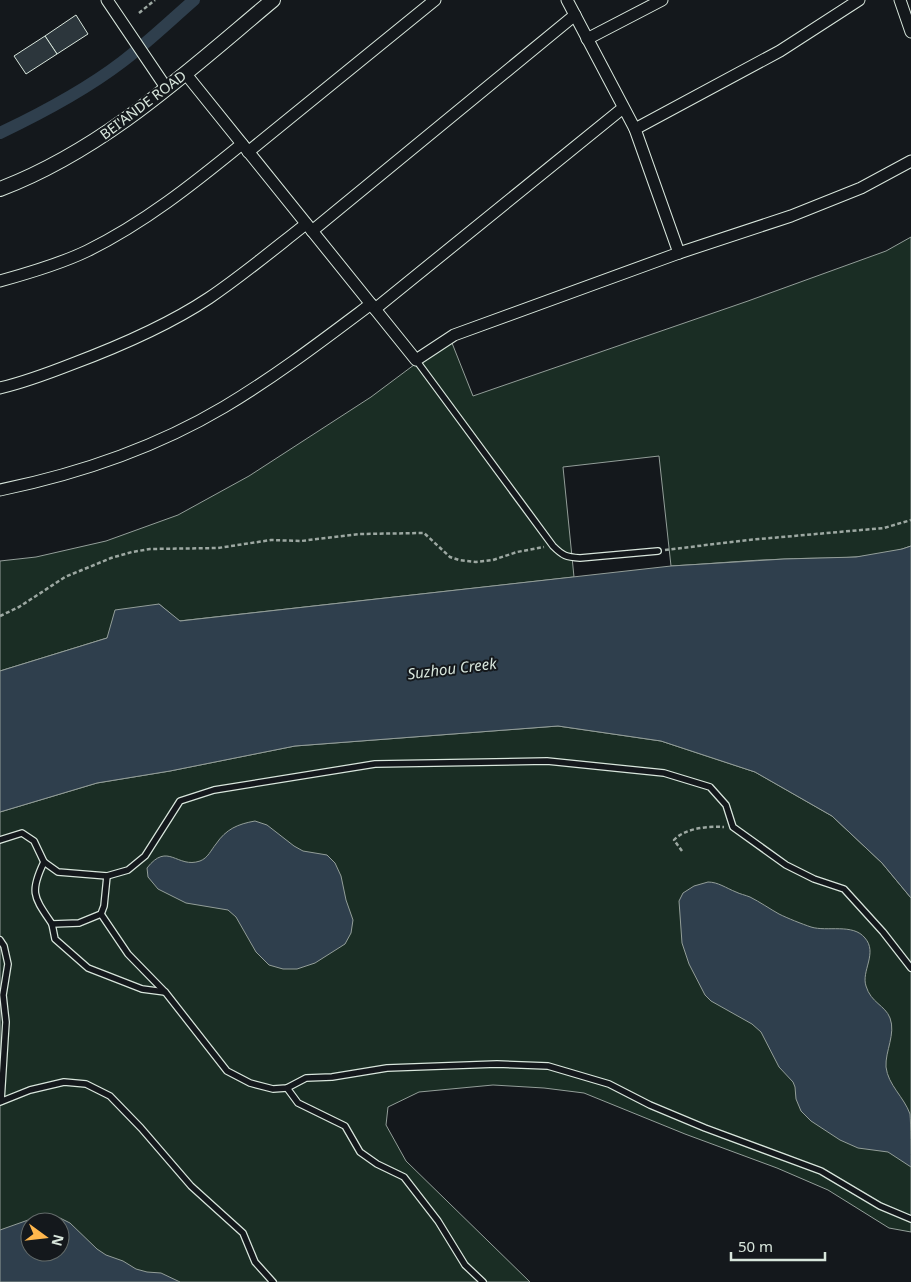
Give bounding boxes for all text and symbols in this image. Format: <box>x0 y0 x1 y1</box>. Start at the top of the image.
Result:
street label: BEI'ANDE ROAD <box>96 66 190 143</box>
water label: Suzhou Creek <box>406 653 498 683</box>
north arrow <box>20 1212 70 1262</box>
scale bar <box>731 1230 825 1262</box>
text: N <box>47 1233 69 1248</box>
text: 50 m <box>738 1236 773 1256</box>

